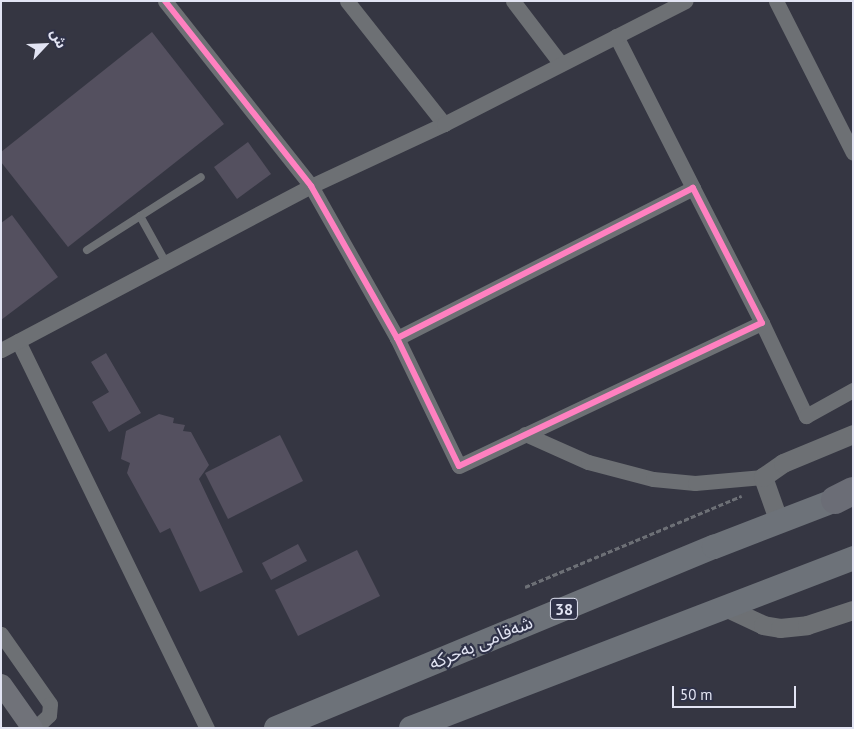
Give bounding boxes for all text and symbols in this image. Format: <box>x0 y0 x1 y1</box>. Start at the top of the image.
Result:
north arrow <box>20 20 70 70</box>
text: ش <box>46 26 71 51</box>
road number: 38 <box>549 596 579 622</box>
street label: شەقامی بەحرکە <box>426 611 536 675</box>
scale bar <box>674 676 798 708</box>
text: 50 m <box>680 685 713 704</box>

